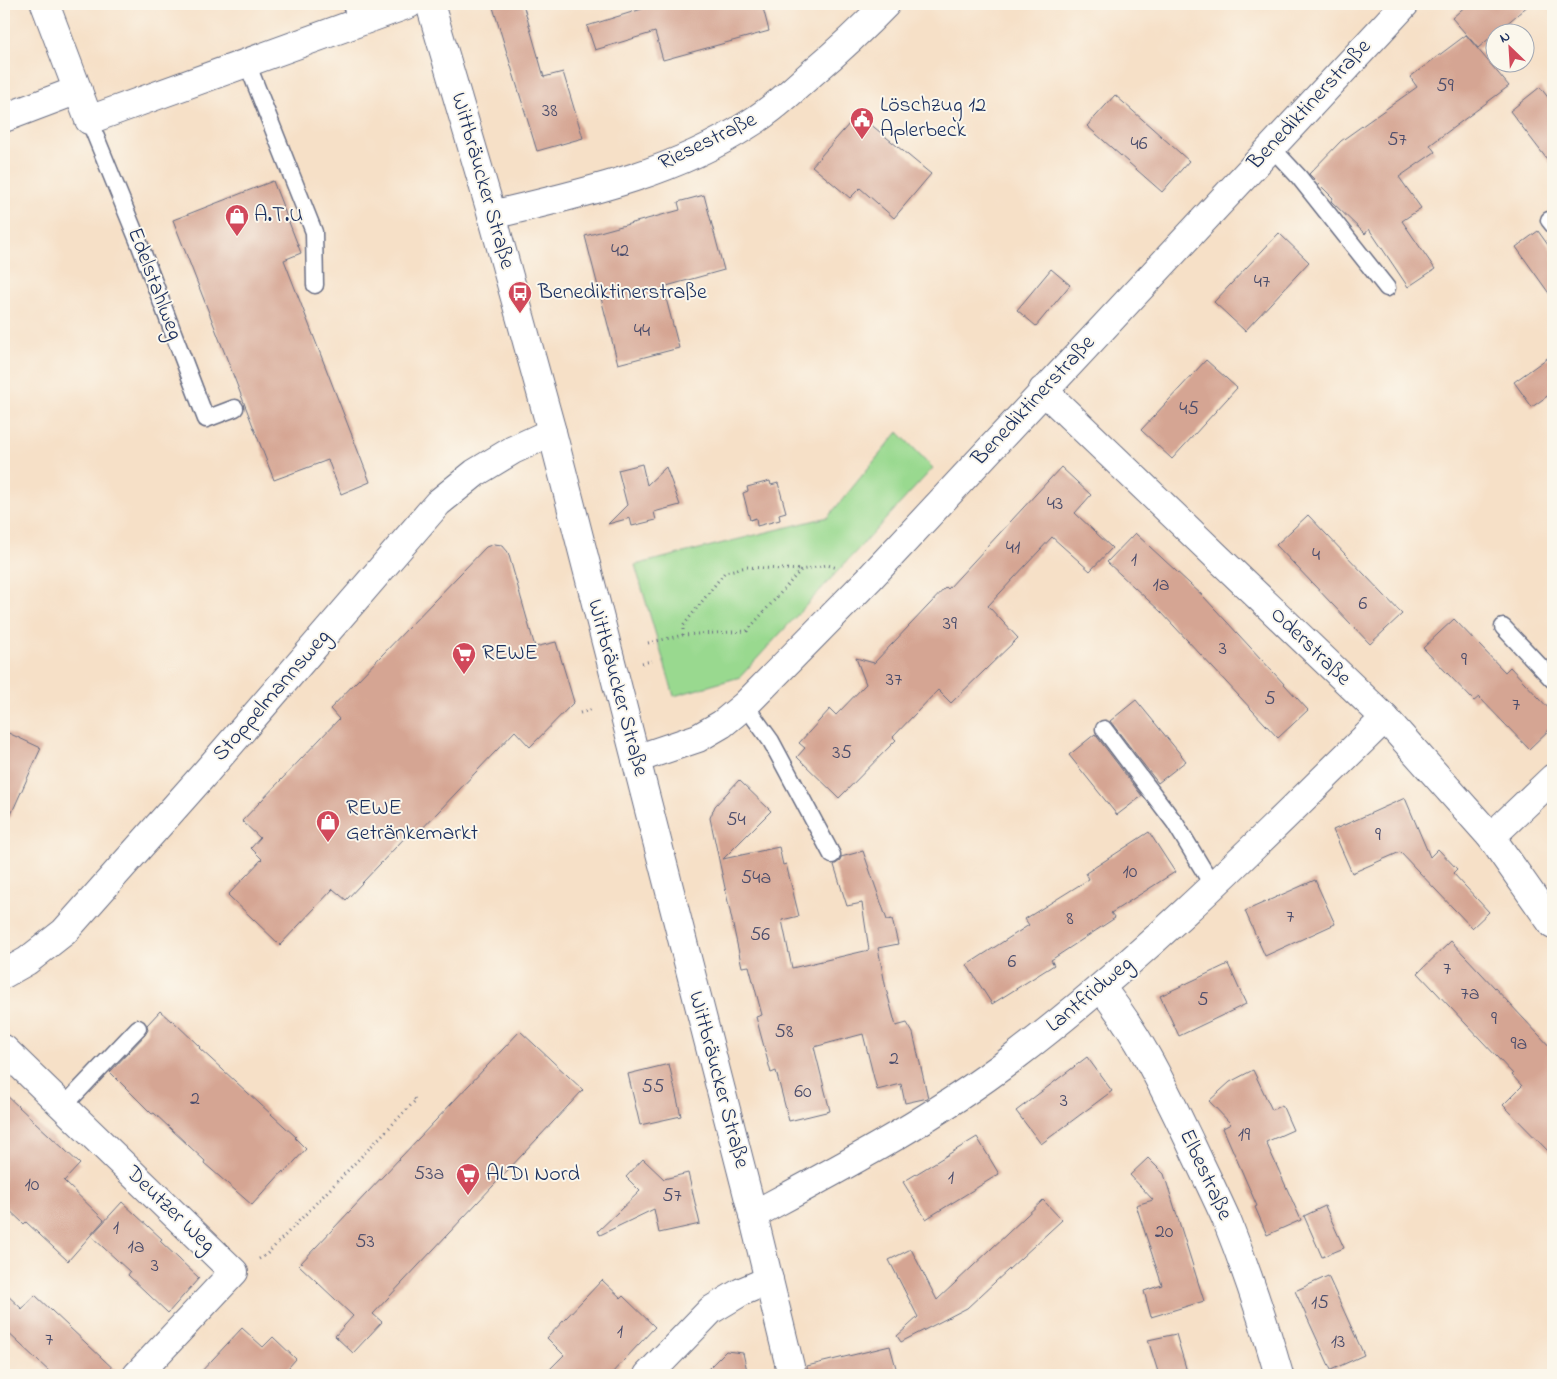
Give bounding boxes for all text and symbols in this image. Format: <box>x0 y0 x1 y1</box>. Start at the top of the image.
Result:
north arrow <box>1484 22 1534 72</box>
text: N <box>1496 26 1514 49</box>
street label: Benediktinerstraße <box>1240 32 1379 178</box>
house number: 59 <box>1436 72 1454 101</box>
street label: Wittbräucker Straße <box>442 89 523 273</box>
place label: Löschzug 12 Aplerbeck <box>880 90 986 147</box>
house number: 38 <box>542 97 558 126</box>
street label: Riesestraße <box>653 104 763 180</box>
public building icon: Löschzug 12 Aplerbeck <box>849 106 875 140</box>
house number: 57 <box>1387 126 1407 155</box>
house number: 46 <box>1130 130 1148 159</box>
place label: A.T.U <box>254 200 303 232</box>
shop icon: A.T.U <box>224 203 250 237</box>
street label: Edelstahlweg <box>117 223 190 345</box>
house number: 42 <box>611 237 629 266</box>
house number: 47 <box>1254 268 1270 297</box>
place label: Benediktinerstraße <box>537 277 707 309</box>
bus stop icon: Benediktinerstraße <box>507 280 533 314</box>
house number: 44 <box>634 317 650 346</box>
street label: Benediktinerstraße <box>964 328 1103 474</box>
house number: 45 <box>1179 395 1199 424</box>
house number: 43 <box>1047 490 1063 519</box>
house number: 41 <box>1006 534 1020 563</box>
house number: 4 <box>1312 541 1320 570</box>
house number: 1 <box>1131 546 1137 575</box>
house number: 1a <box>1152 571 1170 600</box>
house number: 6 <box>1359 590 1368 619</box>
street label: Wittbräucker Straße <box>578 596 656 780</box>
street label: Oderstraße <box>1262 600 1358 694</box>
house number: 39 <box>943 610 957 639</box>
street label: Stoppelmannsweg <box>205 623 340 770</box>
house number: 3 <box>1219 635 1227 664</box>
place label: REWE <box>482 638 538 670</box>
supermarket icon: REWE <box>451 641 477 675</box>
house number: 9 <box>1461 646 1467 675</box>
house number: 37 <box>886 666 902 695</box>
house number: 5 <box>1264 685 1276 714</box>
house number: 7 <box>1512 691 1520 720</box>
house number: 35 <box>832 739 852 768</box>
place label: REWE Getränkemarkt <box>346 793 479 850</box>
house number: 54 <box>726 806 746 835</box>
shop icon: REWE Getränkemarkt <box>315 809 341 843</box>
house number: 9 <box>1375 821 1381 850</box>
house number: 10 <box>1123 858 1138 887</box>
house number: 54a <box>741 864 771 893</box>
house number: 7 <box>1286 903 1294 932</box>
house number: 8 <box>1066 905 1074 934</box>
house number: 56 <box>750 921 770 950</box>
house number: 6 <box>1008 948 1017 977</box>
street label: Lantfridweg <box>1039 949 1141 1042</box>
house number: 7 <box>1443 955 1451 984</box>
house number: 7a <box>1460 980 1480 1009</box>
house number: 5 <box>1197 986 1209 1015</box>
street label: Wittbräucker Straße <box>679 988 757 1172</box>
house number: 9 <box>1491 1005 1497 1034</box>
house number: 58 <box>775 1018 793 1047</box>
house number: 9a <box>1511 1030 1527 1059</box>
house number: 2 <box>889 1045 899 1074</box>
house number: 55 <box>642 1073 664 1102</box>
house number: 60 <box>794 1078 812 1107</box>
house number: 2 <box>190 1085 200 1114</box>
house number: 3 <box>1060 1087 1068 1116</box>
house number: 19 <box>1238 1121 1250 1150</box>
street label: Elbestraße <box>1170 1124 1240 1226</box>
street label: Deutzer Weg <box>116 1158 222 1262</box>
place label: ALDI Nord <box>486 1159 580 1191</box>
house number: 53a <box>414 1160 444 1189</box>
supermarket icon: ALDI Nord <box>455 1162 481 1196</box>
house number: 1 <box>948 1164 954 1193</box>
house number: 10 <box>25 1171 40 1200</box>
house number: 57 <box>662 1182 682 1211</box>
house number: 1 <box>113 1214 119 1243</box>
house number: 20 <box>1155 1218 1174 1247</box>
house number: 53 <box>355 1228 375 1257</box>
house number: 1a <box>127 1233 145 1262</box>
house number: 3 <box>151 1252 159 1281</box>
house number: 15 <box>1311 1289 1329 1318</box>
house number: 1 <box>617 1318 623 1347</box>
house number: 7 <box>45 1326 53 1355</box>
house number: 13 <box>1331 1328 1345 1357</box>

